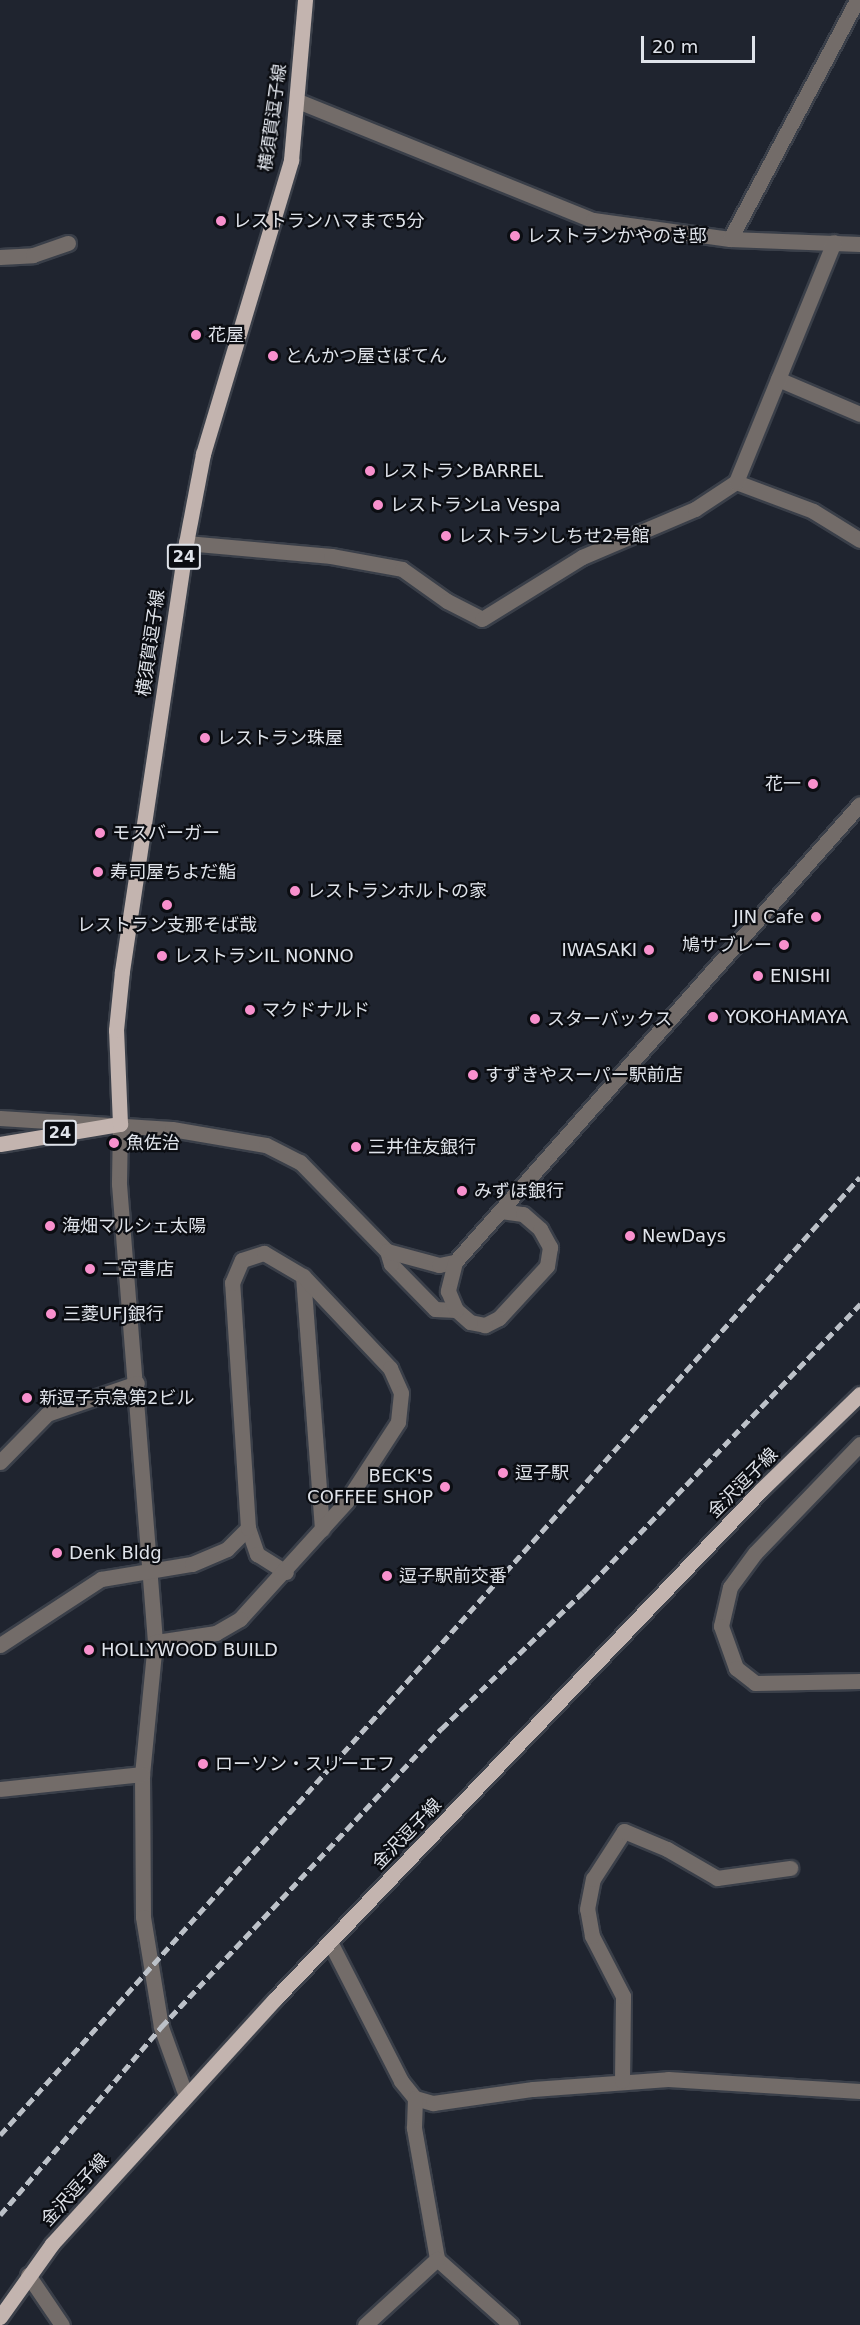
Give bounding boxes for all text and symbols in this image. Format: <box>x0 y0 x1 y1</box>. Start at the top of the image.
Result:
scale bar <box>644 24 758 62</box>
text: 20 m <box>652 36 698 57</box>
street label: 横須賀逗子線 <box>255 63 291 173</box>
place label: レストランハマまで5分 <box>233 210 424 232</box>
marker: レストランハマまで5分 <box>214 214 228 228</box>
place label: レストランかやのき邸 <box>527 225 707 247</box>
marker: レストランかやのき邸 <box>508 229 522 243</box>
place label: 花屋 <box>208 324 244 346</box>
marker: 花屋 <box>189 328 203 342</box>
place label: とんかつ屋さぼてん <box>285 345 447 367</box>
marker: とんかつ屋さぼてん <box>266 349 280 363</box>
place label: レストランBARREL <box>382 460 543 482</box>
marker: レストランBARREL <box>363 464 377 478</box>
place label: レストランLa Vespa <box>390 494 561 516</box>
marker: レストランLa Vespa <box>371 498 385 512</box>
place label: レストランしちせ2号館 <box>458 525 649 547</box>
marker: レストランしちせ2号館 <box>439 529 453 543</box>
road number: 24 <box>166 544 202 570</box>
street label: 横須賀逗子線 <box>133 588 169 698</box>
place label: レストラン珠屋 <box>217 727 343 749</box>
marker: レストラン珠屋 <box>198 731 212 745</box>
place label: 花一 <box>765 773 801 795</box>
marker: 花一 <box>806 777 820 791</box>
place label: モスバーガー <box>112 822 220 844</box>
marker: モスバーガー <box>93 826 107 840</box>
place label: 寿司屋ちよだ鮨 <box>110 861 236 883</box>
marker: 寿司屋ちよだ鮨 <box>91 865 105 879</box>
place label: レストランホルトの家 <box>307 880 487 902</box>
marker: レストランホルトの家 <box>288 884 302 898</box>
marker: レストラン支那そば哉 <box>160 898 174 912</box>
place label: JIN Cafe <box>733 906 804 928</box>
marker: JIN Cafe <box>809 910 823 924</box>
place label: レストラン支那そば哉 <box>77 914 257 936</box>
place label: 鳩サブレー <box>682 934 772 956</box>
marker: 鳩サブレー <box>777 938 791 952</box>
place label: IWASAKI <box>561 939 637 961</box>
marker: IWASAKI <box>642 943 656 957</box>
place label: レストランIL NONNO <box>174 945 354 967</box>
marker: レストランIL NONNO <box>155 949 169 963</box>
place label: ENISHI <box>770 965 830 987</box>
marker: ENISHI <box>751 969 765 983</box>
place label: マクドナルド <box>262 999 370 1021</box>
marker: マクドナルド <box>243 1003 257 1017</box>
place label: YOKOHAMAYA <box>725 1006 848 1028</box>
place label: スターバックス <box>547 1008 673 1030</box>
marker: YOKOHAMAYA <box>706 1010 720 1024</box>
marker: スターバックス <box>528 1012 542 1026</box>
place label: すずきやスーパー駅前店 <box>485 1064 683 1086</box>
marker: すずきやスーパー駅前店 <box>466 1068 480 1082</box>
road number: 24 <box>42 1120 78 1146</box>
place label: 魚佐治 <box>126 1132 180 1154</box>
marker: 魚佐治 <box>107 1136 121 1150</box>
place label: 三井住友銀行 <box>368 1136 476 1158</box>
marker: 三井住友銀行 <box>349 1140 363 1154</box>
place label: みずほ銀行 <box>474 1180 564 1202</box>
marker: みずほ銀行 <box>455 1184 469 1198</box>
place label: 海畑マルシェ太陽 <box>62 1215 206 1237</box>
marker: 海畑マルシェ太陽 <box>43 1219 57 1233</box>
place label: NewDays <box>642 1225 726 1247</box>
marker: NewDays <box>623 1229 637 1243</box>
place label: 二宮書店 <box>102 1258 174 1280</box>
marker: 二宮書店 <box>83 1262 97 1276</box>
place label: 三菱UFJ銀行 <box>63 1303 164 1325</box>
marker: 三菱UFJ銀行 <box>44 1307 58 1321</box>
place label: 新逗子京急第2ビル <box>39 1387 194 1409</box>
marker: 新逗子京急第2ビル <box>20 1391 34 1405</box>
street label: 金沢逗子線 <box>704 1444 782 1522</box>
place label: 逗子駅 <box>515 1462 569 1484</box>
place label: BECK'S COFFEE SHOP <box>307 1466 433 1508</box>
marker: 逗子駅 <box>496 1466 510 1480</box>
marker: BECK'S COFFEE SHOP <box>438 1480 452 1494</box>
place label: Denk Bldg <box>69 1542 162 1564</box>
marker: Denk Bldg <box>50 1546 64 1560</box>
place label: 逗子駅前交番 <box>399 1565 507 1587</box>
marker: 逗子駅前交番 <box>380 1569 394 1583</box>
place label: HOLLYWOOD BUILD <box>101 1639 278 1661</box>
marker: HOLLYWOOD BUILD <box>82 1643 96 1657</box>
place label: ローソン・スリーエフ <box>215 1753 395 1775</box>
marker: ローソン・スリーエフ <box>196 1757 210 1771</box>
street label: 金沢逗子線 <box>368 1794 446 1874</box>
street label: 金沢逗子線 <box>37 2149 113 2231</box>

